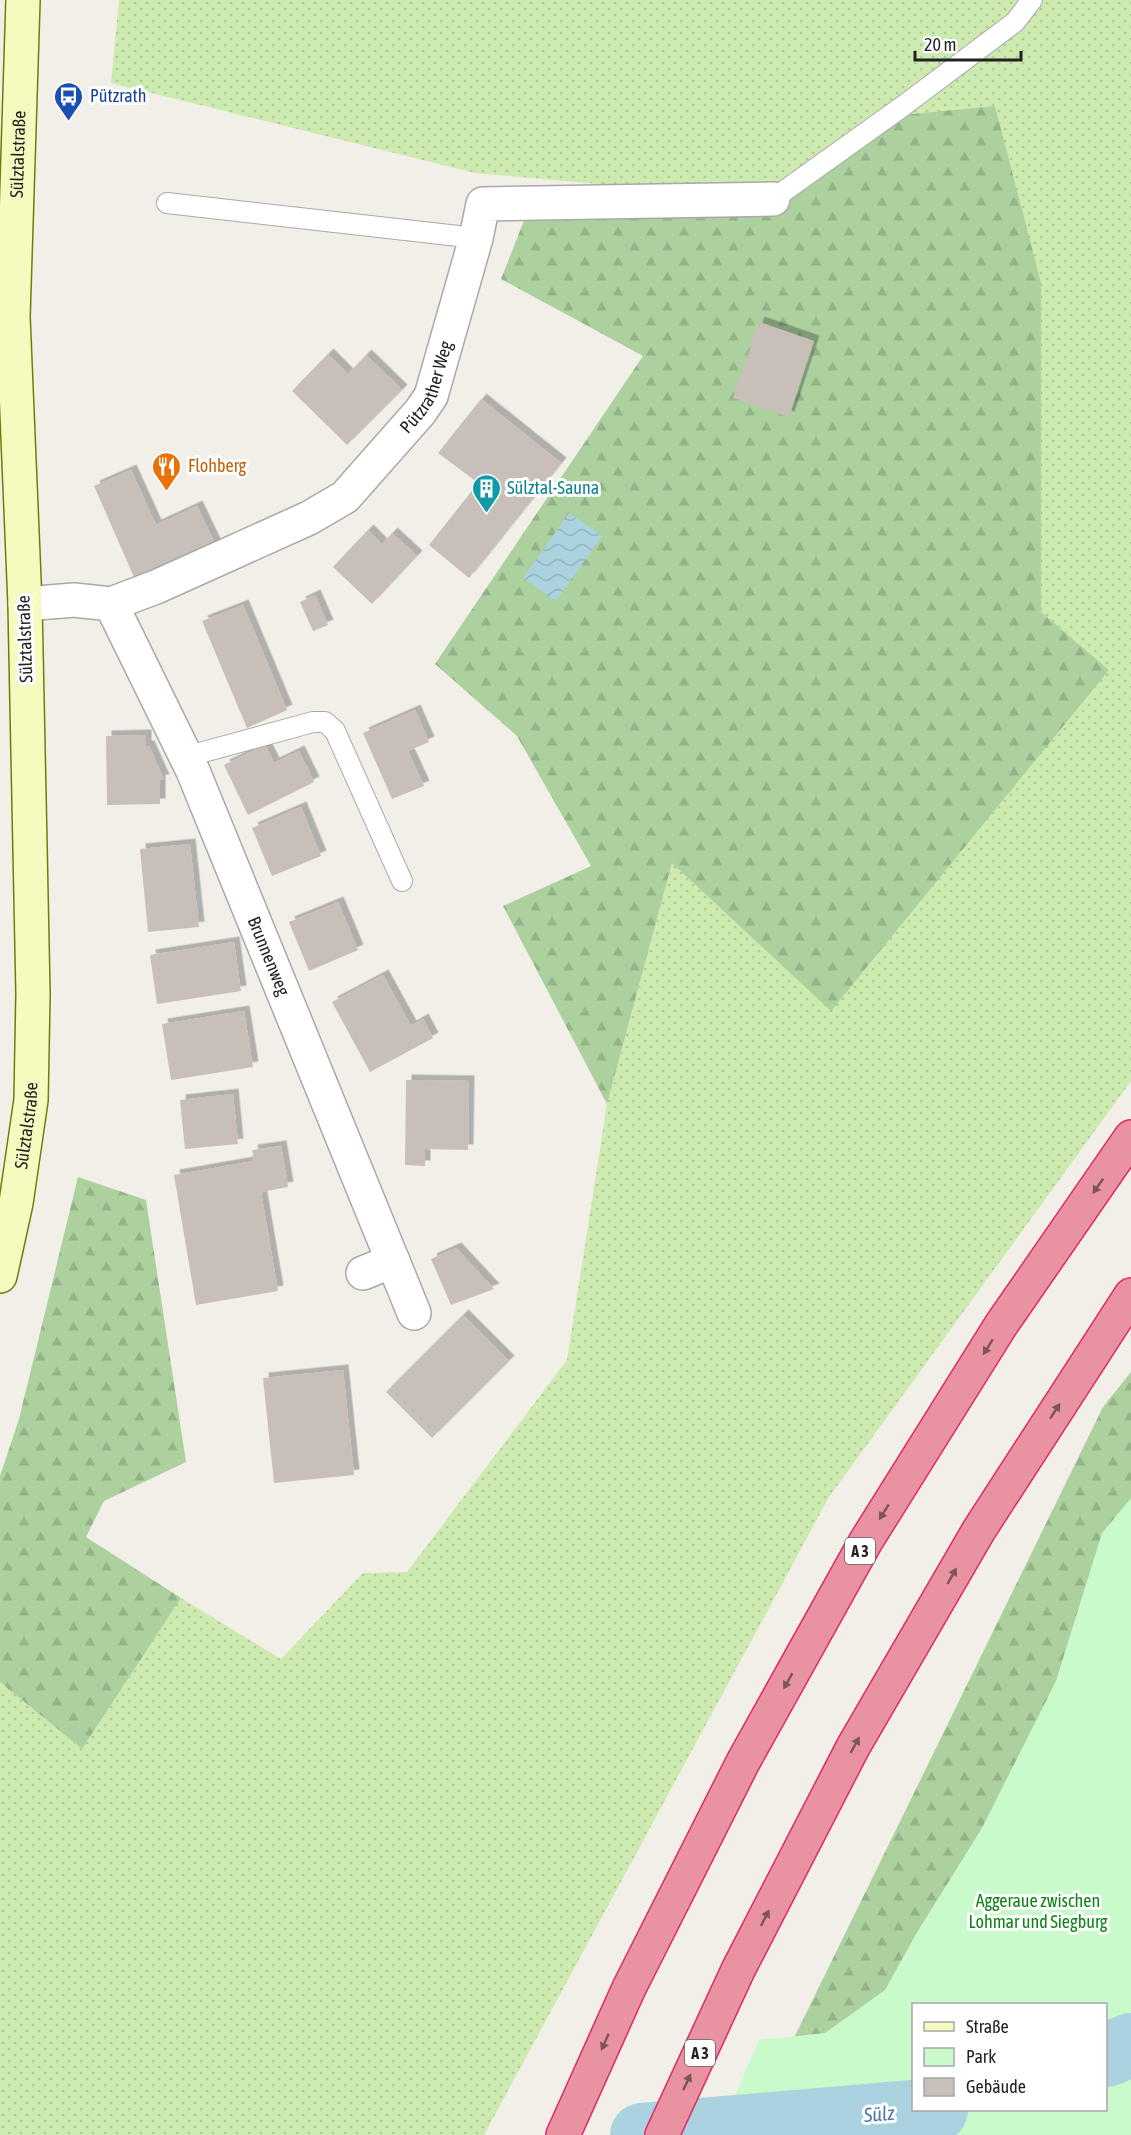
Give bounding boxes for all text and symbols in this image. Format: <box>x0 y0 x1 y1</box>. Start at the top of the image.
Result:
scale bar <box>915 24 1022 62</box>
text: 20 m <box>924 34 956 55</box>
bus stop icon: Pützrath <box>53 80 85 122</box>
place label: Pützrath <box>90 85 146 106</box>
street label: Sülztalstraße <box>6 110 30 198</box>
street label: Pützrather Weg <box>395 338 456 437</box>
restaurant icon: Flohberg <box>151 450 183 492</box>
place label: Flohberg <box>188 455 247 476</box>
building icon: Sülztal-Sauna <box>470 472 502 514</box>
place label: Sülztal-Sauna <box>507 477 599 498</box>
street label: Sülztalstraße <box>12 595 37 683</box>
street label: Brunnenweg <box>243 913 295 999</box>
street label: Sülztalstraße <box>10 1082 41 1170</box>
one-way arrow <box>1092 1177 1104 1193</box>
one-way arrow <box>982 1338 993 1355</box>
one-way arrow <box>1050 1403 1061 1419</box>
one-way arrow <box>879 1504 890 1520</box>
road number: A 3 <box>845 1538 875 1564</box>
one-way arrow <box>947 1568 958 1584</box>
one-way arrow <box>783 1673 793 1690</box>
one-way arrow <box>850 1736 860 1753</box>
park label: Aggeraue zwischen Lohmar und Siegburg <box>968 1890 1108 1932</box>
one-way arrow <box>760 1910 770 1927</box>
legend <box>912 2003 1107 2111</box>
text: Straße <box>966 2016 1009 2037</box>
one-way arrow <box>600 2033 610 2051</box>
road number: A 3 <box>685 2040 715 2066</box>
text: Park <box>966 2046 996 2067</box>
one-way arrow <box>682 2073 691 2090</box>
text: Gebäude <box>966 2076 1026 2097</box>
water label: Sülz <box>862 2101 896 2126</box>

